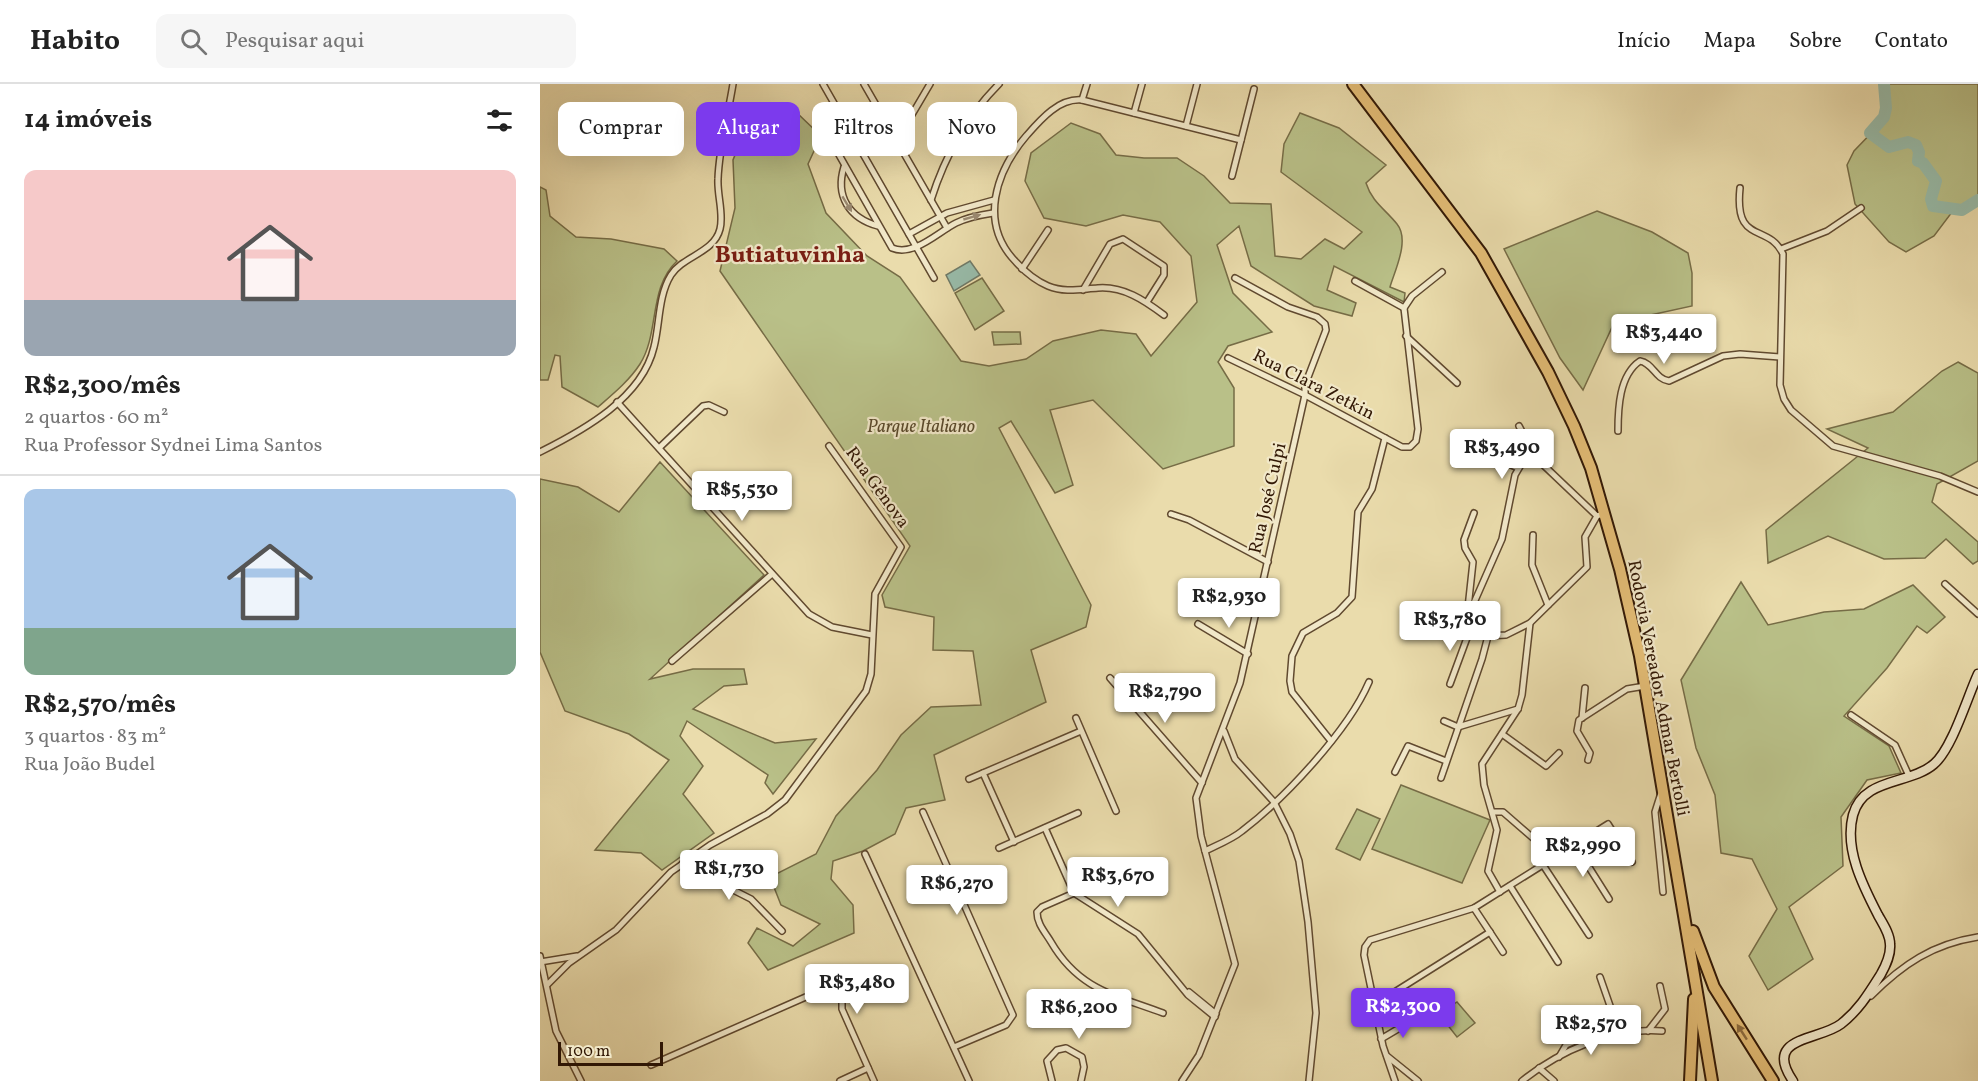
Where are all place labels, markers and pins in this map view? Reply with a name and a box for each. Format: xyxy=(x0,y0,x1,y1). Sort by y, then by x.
pin: R$3,440 xyxy=(1609,314,1719,365)
pin: R$3,490 xyxy=(1447,429,1557,480)
pin: R$5,530 xyxy=(687,471,797,522)
pin: R$2,930 xyxy=(1174,578,1284,629)
pin: R$3,780 xyxy=(1395,601,1505,652)
pin: R$2,790 xyxy=(1110,673,1220,724)
pin: R$2,990 xyxy=(1528,827,1638,878)
pin: R$1,730 xyxy=(674,850,784,901)
pin: R$3,670 xyxy=(1063,857,1173,908)
pin: R$6,270 xyxy=(902,865,1012,916)
pin: R$3,480 xyxy=(802,964,912,1015)
pin: R$2,300 xyxy=(1348,988,1458,1039)
pin: R$6,200 xyxy=(1024,989,1134,1040)
pin: R$2,570 xyxy=(1536,1005,1646,1056)

